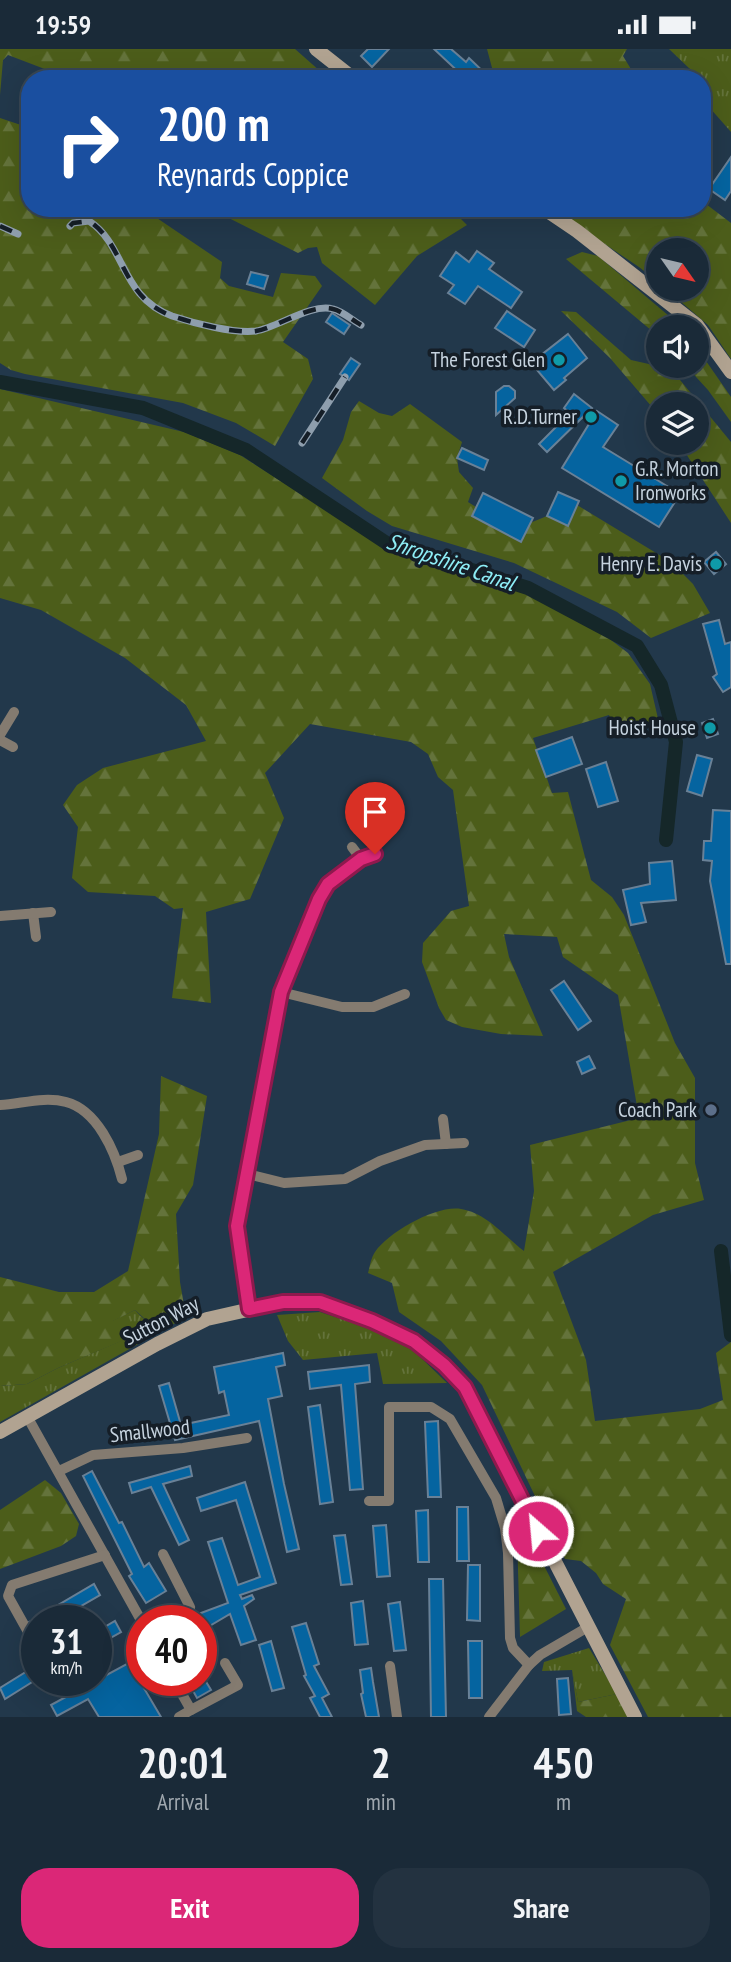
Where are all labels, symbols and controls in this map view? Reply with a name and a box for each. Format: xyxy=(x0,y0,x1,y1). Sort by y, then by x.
text: 19:59 xyxy=(35,8,91,41)
text: 200 m xyxy=(157,91,270,155)
icon: right xyxy=(42,98,133,189)
text: Reynards Coppice xyxy=(157,153,349,195)
north arrow xyxy=(646,238,709,301)
map controls xyxy=(646,238,709,455)
button: sound xyxy=(646,315,709,378)
place label: The Forest Glen xyxy=(431,346,545,373)
marker: The Forest Glen xyxy=(551,352,567,368)
button: layers xyxy=(646,392,709,455)
place label: R.D.Turner xyxy=(503,403,577,430)
marker: R.D.Turner xyxy=(583,409,599,425)
place label: G.R. Morton Ironworks xyxy=(635,455,719,506)
marker: G.R. Morton Ironworks xyxy=(613,473,629,489)
water label: Shropshire Canal xyxy=(383,526,522,598)
place label: Henry E. Davis xyxy=(600,550,702,577)
marker: Henry E. Davis xyxy=(708,556,724,572)
place label: Hoist House xyxy=(609,714,696,741)
marker: Hoist House xyxy=(702,720,718,736)
pin xyxy=(345,782,405,854)
icon: arrive xyxy=(356,793,394,831)
place label: Coach Park xyxy=(618,1096,697,1123)
marker: Coach Park xyxy=(703,1102,719,1118)
street label: Sutton Way xyxy=(118,1290,203,1351)
street label: Smallwood xyxy=(109,1413,191,1448)
position arrow xyxy=(501,1494,575,1568)
speed limit sign: 40 xyxy=(126,1605,217,1696)
text: 31 xyxy=(50,1618,83,1664)
text: km/h xyxy=(51,1656,82,1679)
text: 20:01 xyxy=(137,1735,228,1790)
text: 2 xyxy=(371,1735,391,1790)
text: 450 xyxy=(533,1735,594,1790)
text: Arrival xyxy=(157,1787,209,1816)
text: min xyxy=(366,1787,396,1816)
text: m xyxy=(556,1787,571,1816)
button: Exit xyxy=(21,1868,359,1948)
button: Share xyxy=(373,1868,710,1948)

